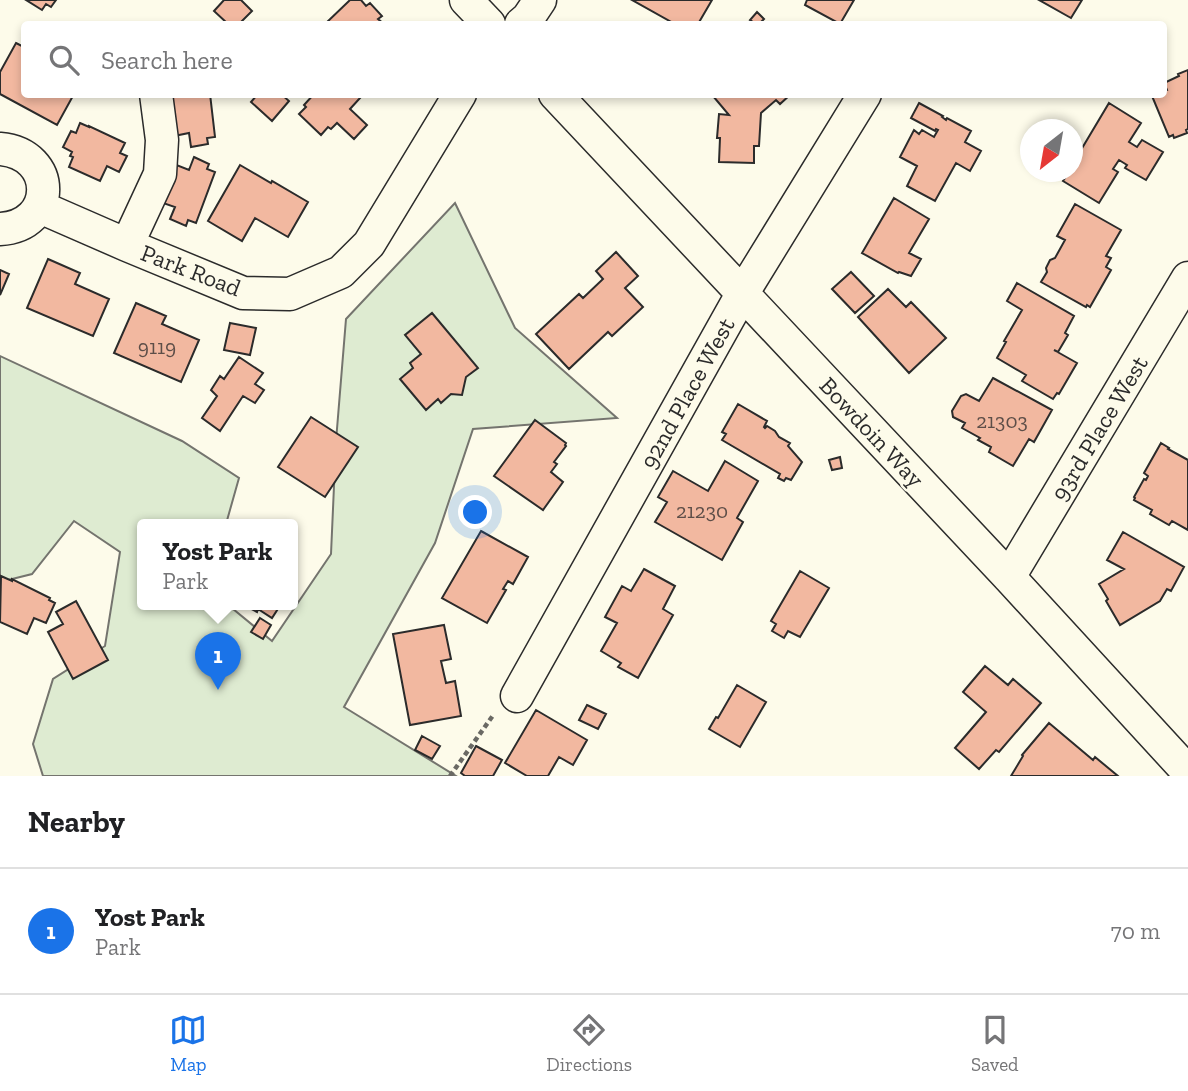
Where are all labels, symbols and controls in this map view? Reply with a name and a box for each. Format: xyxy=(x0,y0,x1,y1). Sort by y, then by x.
search box xyxy=(21,21,1167,98)
icon: search xyxy=(45,41,83,79)
text: Search here xyxy=(101,44,233,76)
north arrow xyxy=(1020,119,1083,182)
street label: Park Road xyxy=(137,238,245,302)
street label: 92nd Place West xyxy=(634,312,741,474)
house number: 9119 xyxy=(138,334,176,359)
street label: 93rd Place West xyxy=(1044,350,1154,506)
street label: Bowdoin Way xyxy=(814,371,931,494)
house number: 21303 xyxy=(976,408,1028,433)
your location xyxy=(458,495,492,529)
house number: 21230 xyxy=(676,498,728,523)
popup xyxy=(137,519,298,610)
text: Yost Park xyxy=(163,535,272,567)
text: Park xyxy=(163,567,208,595)
pin: 1 xyxy=(195,632,241,690)
text: Nearby xyxy=(28,804,125,840)
text: Yost Park xyxy=(95,901,205,933)
text: 1 xyxy=(46,917,56,945)
text: 70 m xyxy=(1111,917,1160,945)
text: Park xyxy=(95,933,141,961)
tab: Map xyxy=(169,1011,207,1076)
tab: Directions xyxy=(546,1011,632,1076)
tab: Saved xyxy=(971,1011,1019,1076)

